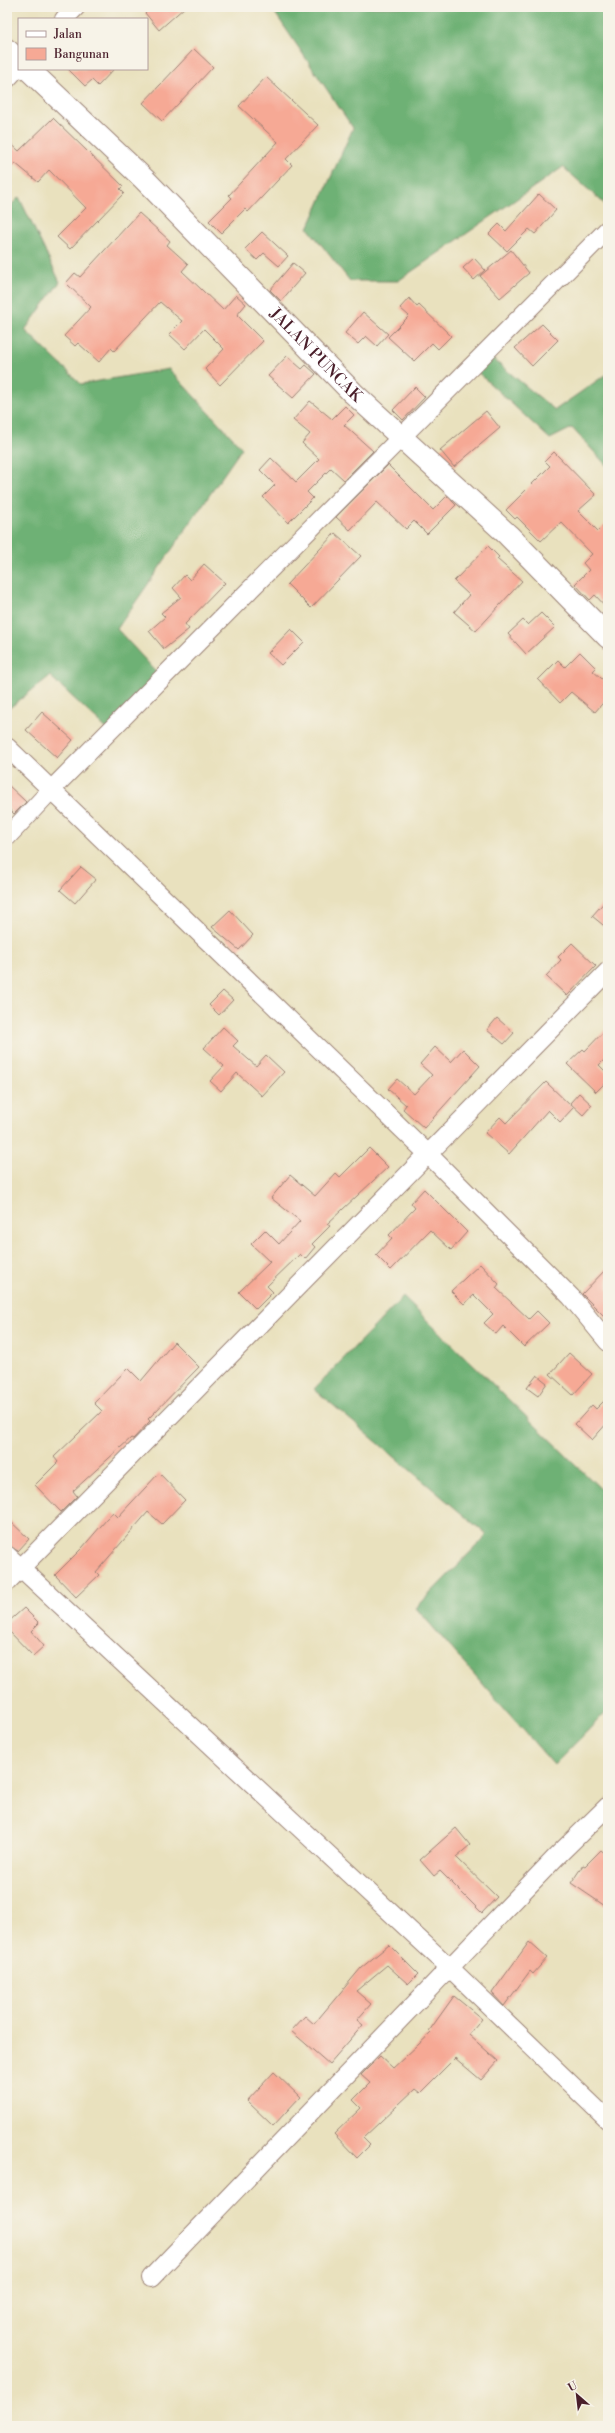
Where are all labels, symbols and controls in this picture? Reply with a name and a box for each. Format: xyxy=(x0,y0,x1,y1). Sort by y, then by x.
legend xyxy=(18,18,148,70)
text: Jalan xyxy=(53,27,82,42)
text: Bangunan xyxy=(53,47,109,62)
street label: JALAN PUNCAK xyxy=(265,303,367,407)
north arrow xyxy=(557,2375,597,2415)
text: U xyxy=(566,2379,580,2395)

